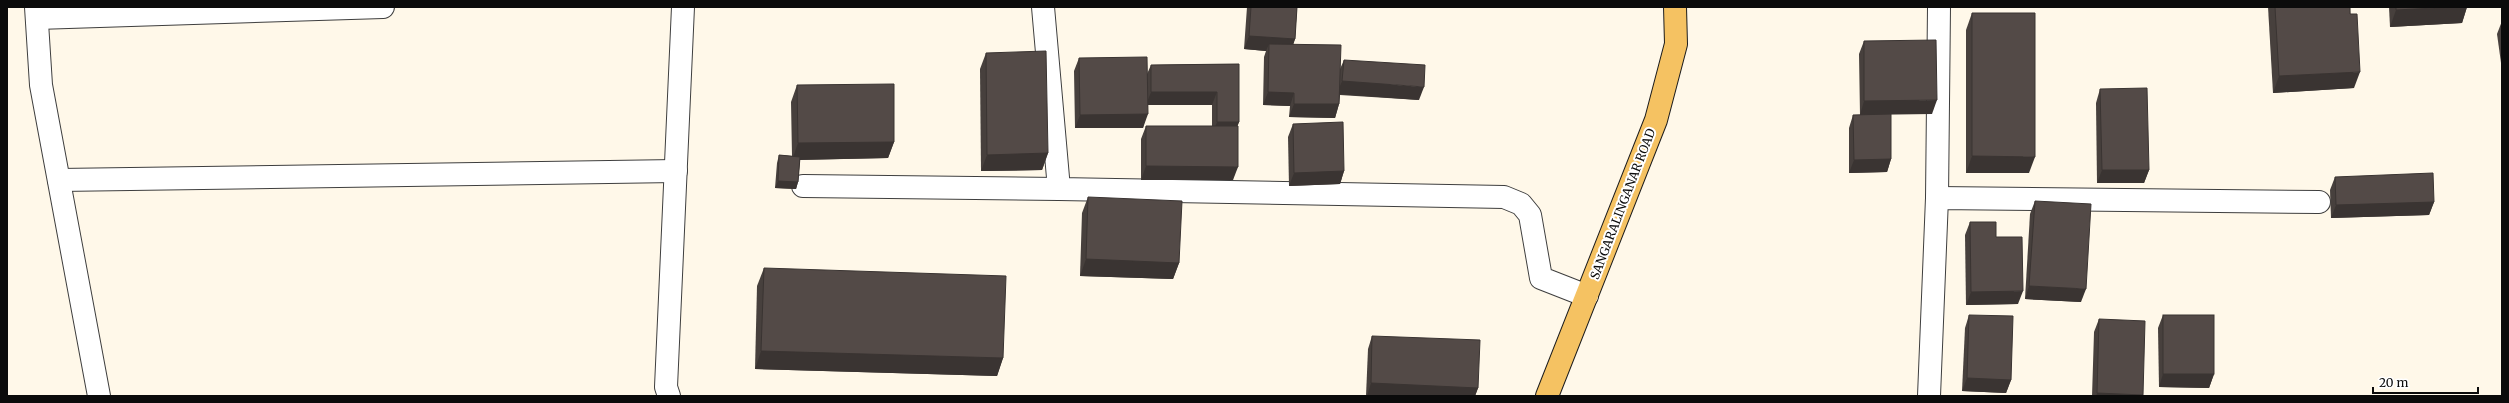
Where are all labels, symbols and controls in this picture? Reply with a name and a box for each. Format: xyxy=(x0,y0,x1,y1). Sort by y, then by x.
street label: SANGARALINGANAR ROAD xyxy=(1587,126,1658,281)
scale bar xyxy=(2373,369,2478,395)
text: 20 m xyxy=(2379,375,2408,390)

